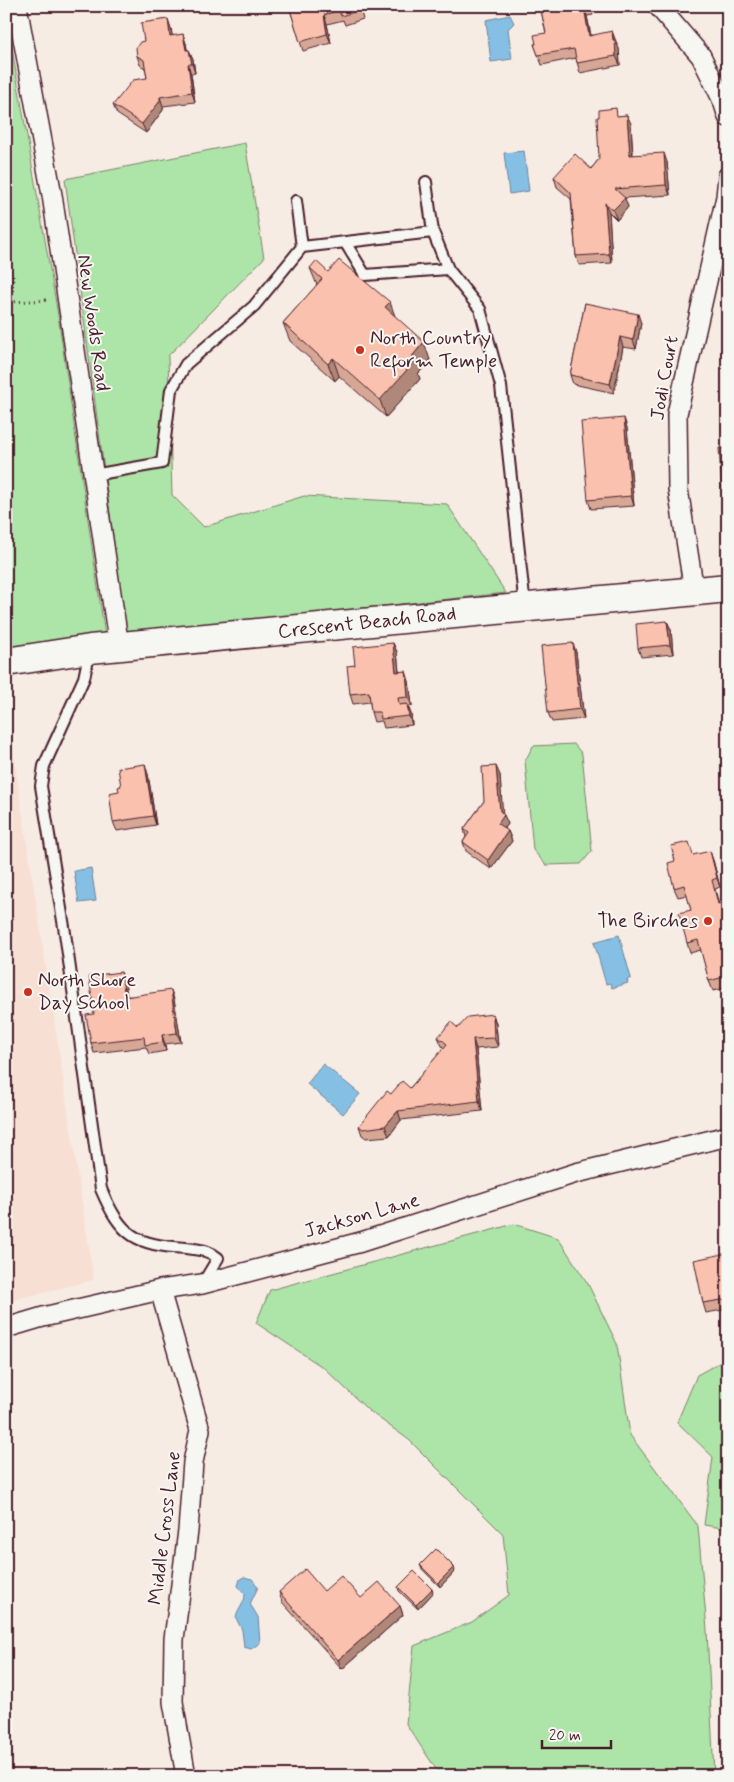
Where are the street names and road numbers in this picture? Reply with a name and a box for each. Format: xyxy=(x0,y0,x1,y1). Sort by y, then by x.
street label: New Woods Road xyxy=(70,253,116,393)
street label: Jodi Court xyxy=(644,334,686,422)
street label: Crescent Beach Road xyxy=(276,600,458,646)
street label: Jackson Lane xyxy=(301,1187,423,1245)
street label: Middle Cross Lane xyxy=(142,1450,188,1606)

